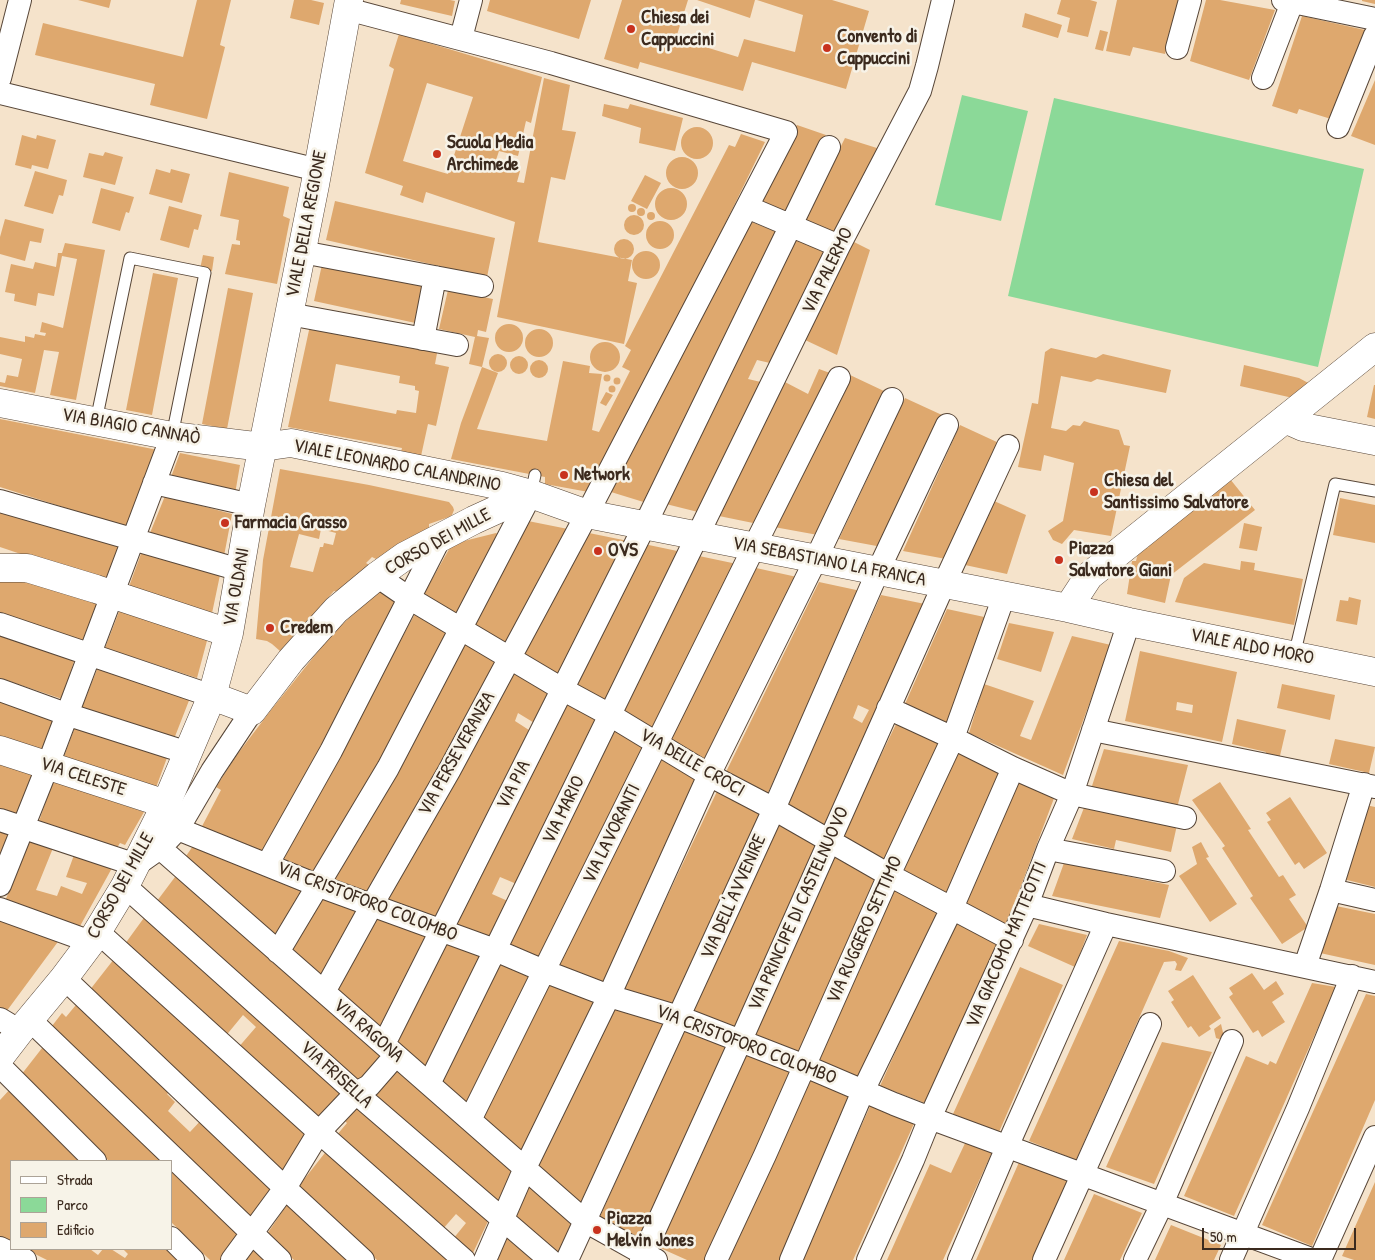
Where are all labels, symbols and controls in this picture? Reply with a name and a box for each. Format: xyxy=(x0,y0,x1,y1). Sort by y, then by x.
place label: Chiesa dei Cappuccini xyxy=(641,7,715,51)
marker: Chiesa dei Cappuccini xyxy=(625,23,637,35)
place label: Convento di Cappuccini xyxy=(837,26,918,70)
marker: Convento di Cappuccini xyxy=(821,42,833,54)
place label: Scuola Media Archimede xyxy=(447,132,533,176)
marker: Scuola Media Archimede xyxy=(431,148,443,160)
street label: VIALE DELLA REGIONE xyxy=(282,149,332,299)
street label: VIA PALERMO xyxy=(797,224,859,318)
street label: VIA BIAGIO CANNAÒ xyxy=(60,404,202,450)
street label: VIALE LEONARDO CALANDRINO xyxy=(291,435,503,497)
place label: Network xyxy=(574,464,630,486)
marker: Network xyxy=(558,469,570,481)
place label: Chiesa del Santissimo Salvatore xyxy=(1104,470,1249,514)
marker: Chiesa del Santissimo Salvatore xyxy=(1088,486,1100,498)
street label: CORSO DEI MILLE xyxy=(381,503,495,581)
place label: Farmacia Grasso xyxy=(235,512,347,534)
marker: Farmacia Grasso xyxy=(219,517,231,529)
street label: VIA SEBASTIANO LA FRANCA xyxy=(730,532,928,592)
place label: Piazza Salvatore Giani xyxy=(1069,538,1172,582)
place label: OVS xyxy=(608,540,638,562)
marker: OVS xyxy=(592,545,604,557)
street label: VIA OLDANI xyxy=(219,546,255,628)
marker: Piazza Salvatore Giani xyxy=(1053,554,1065,566)
place label: Credem xyxy=(280,617,333,639)
marker: Credem xyxy=(264,622,276,634)
street label: VIALE ALDO MORO xyxy=(1188,624,1316,670)
street label: VIA PERSEVERANZA xyxy=(414,688,500,820)
street label: VIA DELLE CROCI xyxy=(635,724,749,802)
street label: VIA CELESTE xyxy=(37,752,129,802)
street label: VIA PIA xyxy=(492,757,536,813)
street label: VIA MARIO xyxy=(538,772,590,848)
street label: VIA LAVORANTI xyxy=(578,781,646,887)
street label: VIA PRINCIPE DI CASTELNUOVO xyxy=(744,803,854,1015)
street label: CORSO DEI MILLE xyxy=(82,829,160,943)
street label: VIA DELL'AVVENIRE xyxy=(696,831,772,963)
street label: VIA RUGGERO SETTIMO xyxy=(822,853,908,1007)
street label: VIA CRISTOFORO COLOMBO xyxy=(273,857,461,947)
street label: VIA GIACOMO MATTEOTTI xyxy=(962,858,1052,1032)
street label: VIA RAGONA xyxy=(328,994,408,1068)
street label: VIA CRISTOFORO COLOMBO xyxy=(652,1000,840,1090)
street label: VIA FRISELLA xyxy=(295,1037,377,1113)
legend xyxy=(10,1160,172,1250)
text: Strada xyxy=(57,1169,92,1190)
text: Parco xyxy=(57,1194,88,1215)
place label: Piazza Melvin Jones xyxy=(607,1208,694,1252)
scale bar xyxy=(1205,1218,1359,1250)
text: Edificio xyxy=(57,1219,94,1240)
marker: Piazza Melvin Jones xyxy=(591,1224,603,1236)
text: 50 m xyxy=(1210,1226,1237,1247)

